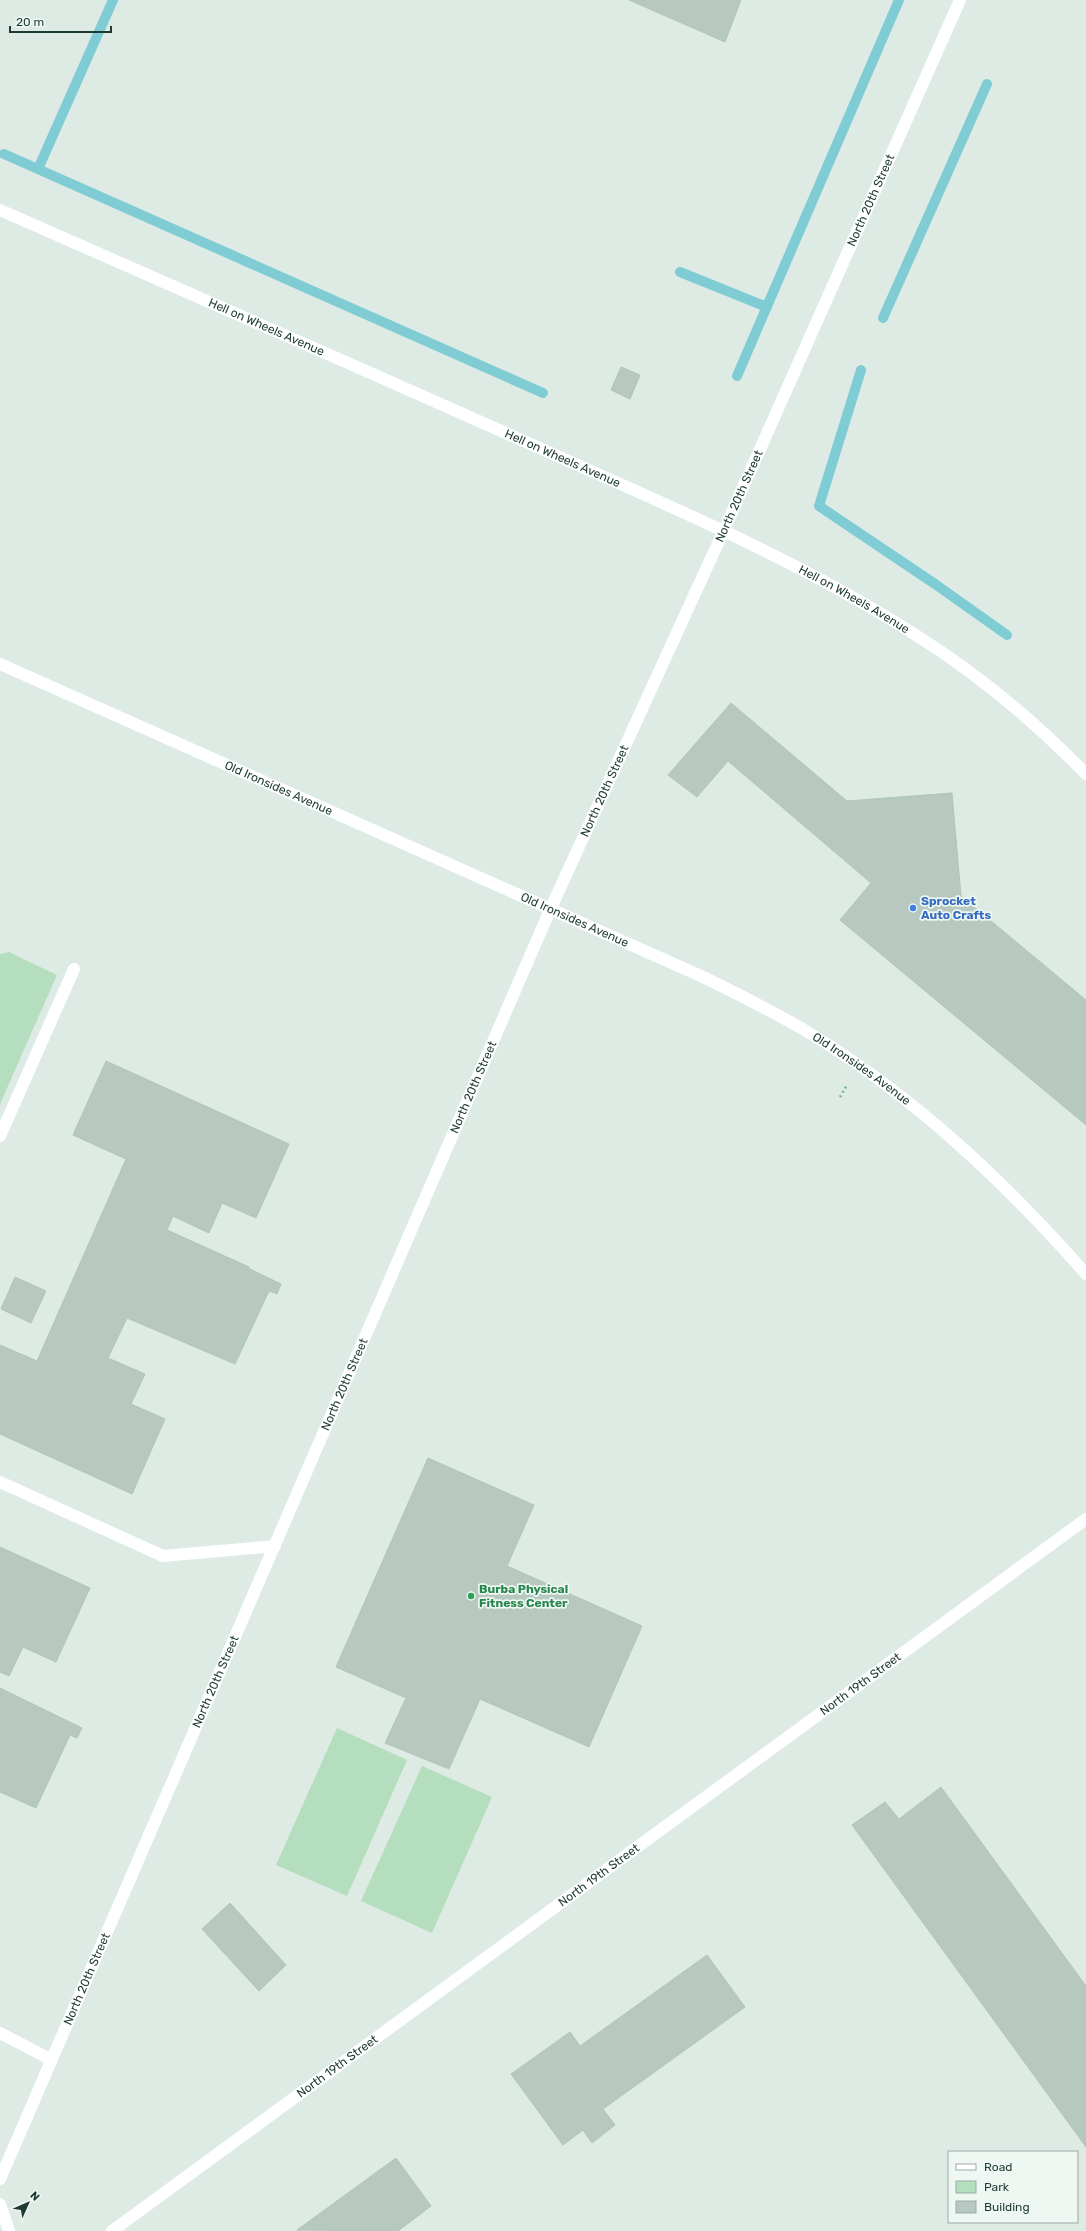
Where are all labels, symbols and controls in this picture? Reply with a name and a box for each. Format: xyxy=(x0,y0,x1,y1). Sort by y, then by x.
scale bar xyxy=(10,8,111,34)
text: 20 m xyxy=(16,15,44,29)
street label: North 20th Street xyxy=(844,152,898,248)
street label: Hell on Wheels Avenue xyxy=(206,295,327,359)
street label: Hell on Wheels Avenue xyxy=(503,426,623,490)
street label: North 20th Street xyxy=(712,448,766,544)
street label: Hell on Wheels Avenue xyxy=(796,562,912,637)
street label: North 20th Street xyxy=(578,743,632,839)
street label: Old Ironsides Avenue xyxy=(222,758,335,818)
street label: Old Ironsides Avenue xyxy=(518,890,631,950)
place label: Sprocket Auto Crafts xyxy=(921,894,991,922)
marker: Sprocket Auto Crafts xyxy=(908,903,918,913)
street label: Old Ironsides Avenue xyxy=(810,1030,914,1108)
street label: North 20th Street xyxy=(447,1039,499,1135)
street label: North 20th Street xyxy=(318,1336,371,1433)
place label: Burba Physical Fitness Center xyxy=(479,1582,568,1610)
marker: Burba Physical Fitness Center xyxy=(466,1591,476,1601)
street label: North 20th Street xyxy=(189,1633,242,1730)
street label: North 19th Street xyxy=(817,1650,904,1718)
street label: North 19th Street xyxy=(556,1841,642,1909)
street label: North 20th Street xyxy=(61,1930,113,2027)
street label: North 19th Street xyxy=(294,2032,381,2101)
legend xyxy=(948,2151,1078,2223)
text: Road xyxy=(984,2160,1012,2174)
text: Park xyxy=(984,2180,1010,2194)
north arrow xyxy=(8,2183,48,2223)
text: N xyxy=(27,2189,42,2204)
text: Building xyxy=(984,2200,1030,2214)

